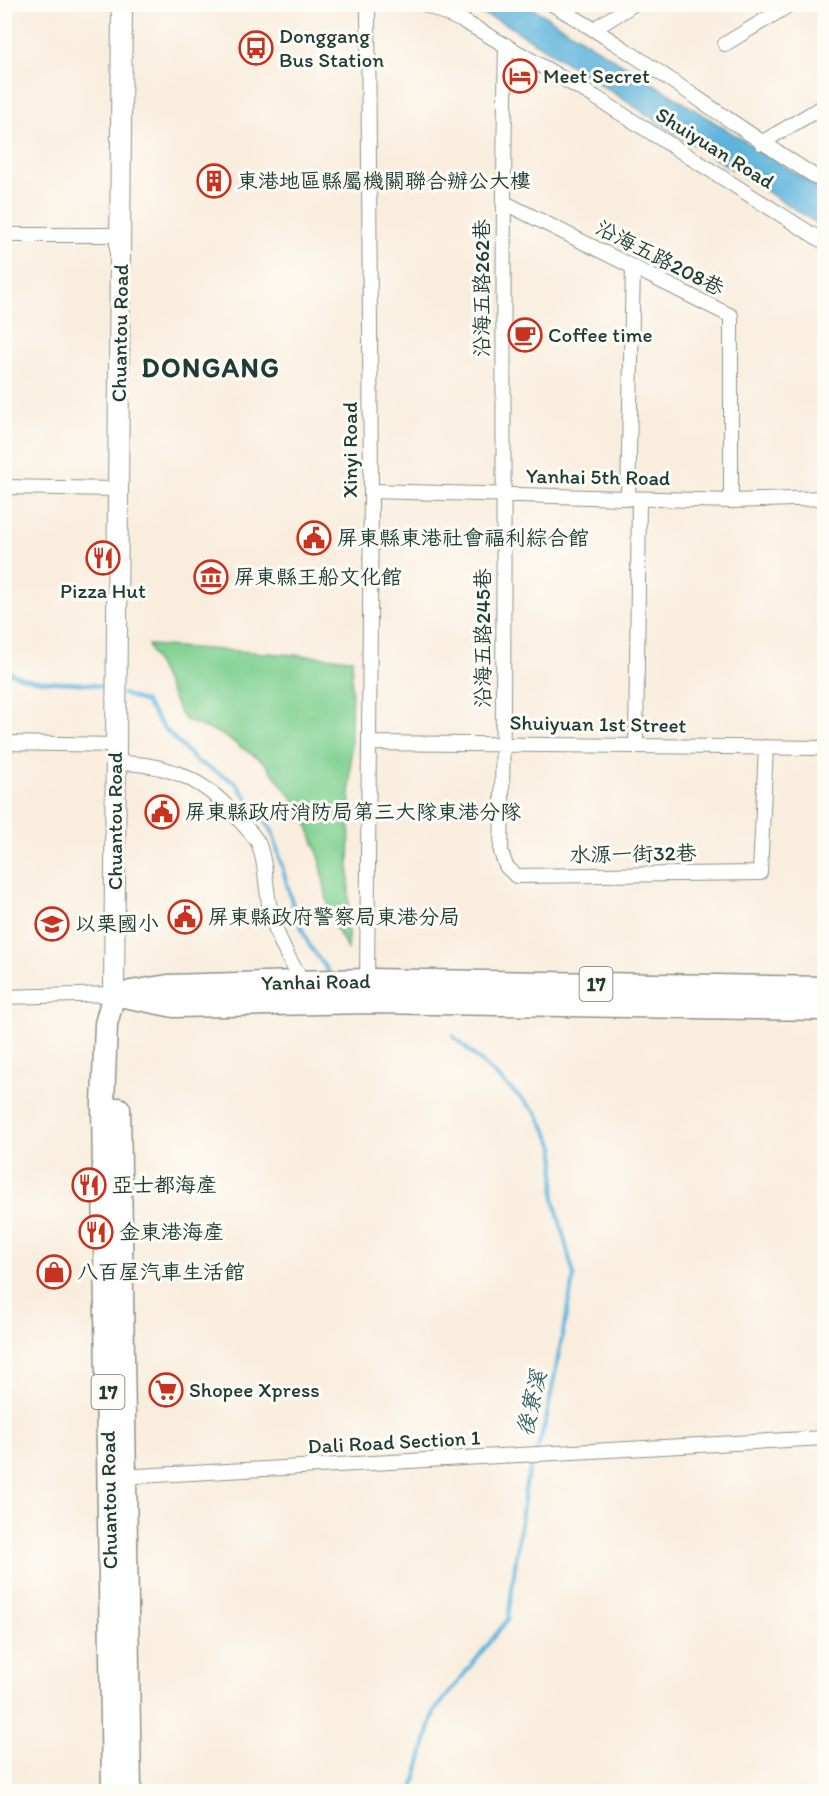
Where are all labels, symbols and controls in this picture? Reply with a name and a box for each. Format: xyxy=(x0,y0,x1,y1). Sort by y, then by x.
place label: Donggang Bus Station xyxy=(279,23,384,72)
bus stop icon: Donggang Bus Station xyxy=(238,30,274,66)
hotel icon: Meet Secret xyxy=(502,58,538,94)
place label: Meet Secret xyxy=(543,63,650,88)
street label: Shuiyuan Road xyxy=(651,101,779,194)
building icon: 東港地區縣屬機關聯合辦公大樓 xyxy=(196,163,232,199)
place label: 東港地區縣屬機關聯合辦公大樓 xyxy=(237,168,531,193)
street label: 沿海五路208巷 xyxy=(592,215,728,301)
street label: 沿海五路262巷 xyxy=(469,219,494,357)
street label: Chuantou Road xyxy=(106,263,133,403)
cafe icon: Coffee time xyxy=(507,317,543,353)
place label: Coffee time xyxy=(548,322,653,347)
district label: DONGANG xyxy=(142,351,280,384)
street label: Xinyi Road xyxy=(337,401,362,498)
street label: Yanhai 5th Road xyxy=(526,463,670,490)
public building icon: 屏東縣東港社會福利綜合館 xyxy=(296,520,332,556)
place label: 屏東縣東港社會福利綜合館 xyxy=(337,525,589,550)
restaurant icon: Pizza Hut xyxy=(85,540,121,576)
museum icon: 屏東縣王船文化館 xyxy=(193,559,229,595)
place label: 屏東縣王船文化館 xyxy=(234,564,402,589)
street label: 沿海五路245巷 xyxy=(470,568,495,708)
place label: Pizza Hut xyxy=(60,578,146,603)
street label: Shuiyuan 1st Street xyxy=(509,709,687,738)
street label: Chuantou Road xyxy=(102,751,127,890)
public building icon: 屏東縣政府消防局第三大隊東港分隊 xyxy=(144,794,180,830)
place label: 屏東縣政府消防局第三大隊東港分隊 xyxy=(185,799,521,824)
street label: 水源一街32巷 xyxy=(569,840,697,867)
public building icon: 屏東縣政府警察局東港分局 xyxy=(167,899,203,935)
place label: 屏東縣政府警察局東港分局 xyxy=(208,904,460,929)
school or university icon: 以栗國小 xyxy=(34,906,70,942)
place label: 以栗國小 xyxy=(75,911,159,936)
road number: 17 xyxy=(580,967,612,1001)
street label: Yanhai Road xyxy=(261,968,371,995)
restaurant icon: 亞士都海產 xyxy=(71,1167,107,1203)
place label: 亞士都海產 xyxy=(112,1172,217,1197)
restaurant icon: 金東港海產 xyxy=(78,1214,114,1250)
place label: 金東港海產 xyxy=(119,1219,224,1244)
shop icon: 八百屋汽車生活館 xyxy=(36,1254,72,1290)
place label: 八百屋汽車生活館 xyxy=(77,1259,245,1284)
water label: 後寮溪 xyxy=(511,1367,552,1438)
supermarket icon: Shopee Xpress xyxy=(148,1372,184,1408)
road number: 17 xyxy=(92,1375,124,1409)
place label: Shopee Xpress xyxy=(189,1377,320,1402)
street label: Dali Road Section 1 xyxy=(307,1424,481,1459)
street label: Chuantou Road xyxy=(95,1430,122,1570)

